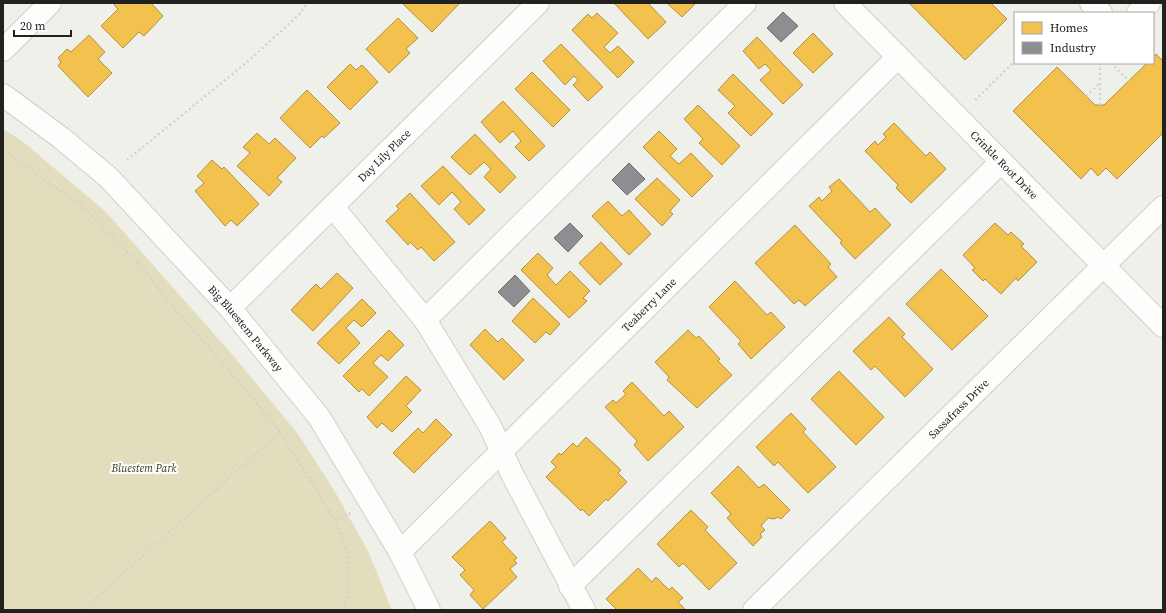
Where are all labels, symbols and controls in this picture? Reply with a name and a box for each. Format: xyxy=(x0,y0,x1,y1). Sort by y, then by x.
scale bar xyxy=(14,12,71,38)
legend xyxy=(1014,12,1154,64)
text: 20 m xyxy=(20,18,46,34)
text: Homes xyxy=(1050,20,1088,36)
text: Industry xyxy=(1050,40,1097,56)
street label: Day Lily Place xyxy=(354,125,414,185)
street label: Crinkle Root Drive xyxy=(967,127,1042,203)
street label: Teaberry Lane xyxy=(618,274,680,335)
street label: Big Bluestem Parkway xyxy=(205,282,287,375)
street label: Sassafrass Drive xyxy=(925,375,992,442)
park label: Bluestem Park xyxy=(110,461,177,476)

